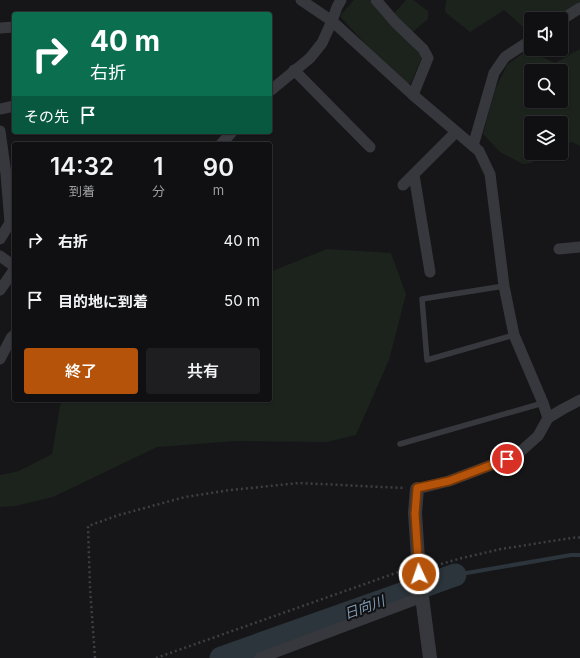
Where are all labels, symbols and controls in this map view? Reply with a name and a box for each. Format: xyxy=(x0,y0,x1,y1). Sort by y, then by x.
map controls xyxy=(524,12,568,160)
button: sound xyxy=(524,12,568,56)
text: 40 m xyxy=(90,24,160,58)
icon: right xyxy=(24,28,76,80)
text: 右折 xyxy=(90,62,126,83)
button: search xyxy=(524,64,568,108)
icon: arrive xyxy=(77,104,99,126)
text: その先 xyxy=(24,107,69,126)
button: layers xyxy=(524,116,568,160)
text: 14:32 xyxy=(50,152,114,181)
text: 1 xyxy=(153,152,163,181)
text: 90 xyxy=(203,153,234,182)
text: m xyxy=(213,182,224,198)
text: 到着 xyxy=(69,183,95,199)
text: 分 xyxy=(152,183,165,199)
icon: right xyxy=(24,229,46,251)
text: 40 m xyxy=(223,231,260,250)
text: 右折 xyxy=(58,232,88,251)
icon: arrive xyxy=(24,289,46,311)
text: 50 m xyxy=(224,291,260,310)
text: 目的地に到着 xyxy=(58,292,148,311)
button: 終了 xyxy=(24,348,138,394)
button: 共有 xyxy=(146,348,260,394)
pin xyxy=(490,442,524,476)
icon: arrive xyxy=(496,448,518,470)
position arrow xyxy=(398,553,440,595)
water label: 日向川 xyxy=(341,591,389,622)

